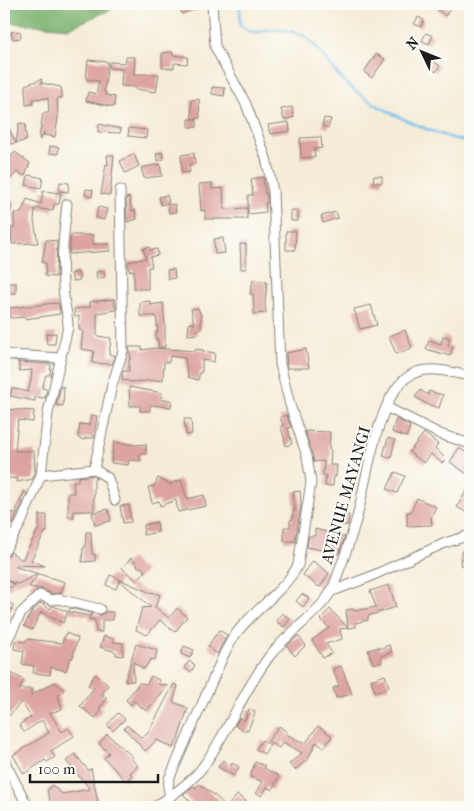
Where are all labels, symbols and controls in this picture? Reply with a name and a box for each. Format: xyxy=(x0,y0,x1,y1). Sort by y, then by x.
north arrow xyxy=(396,28,446,78)
text: N xyxy=(403,34,423,53)
street label: AVENUE MAYANGI xyxy=(316,424,374,567)
scale bar xyxy=(30,751,158,783)
text: 100 m xyxy=(38,760,76,778)

